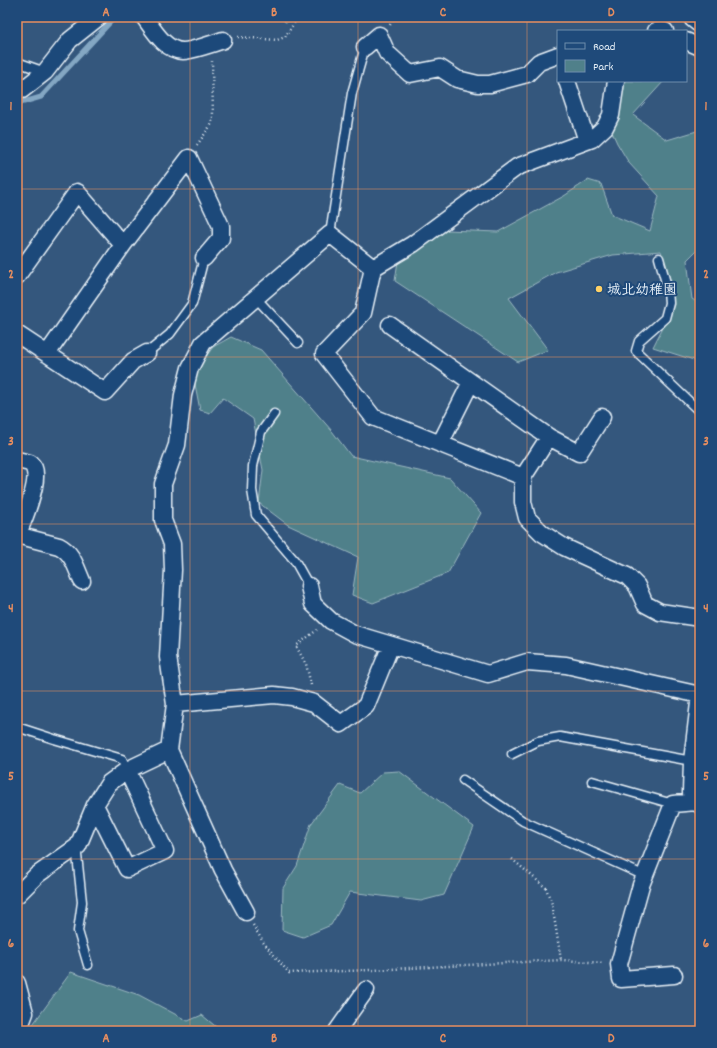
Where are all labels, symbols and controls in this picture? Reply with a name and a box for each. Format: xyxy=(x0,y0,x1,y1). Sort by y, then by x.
text: A xyxy=(102,4,110,23)
text: B xyxy=(271,4,277,23)
text: C xyxy=(440,4,447,23)
text: D xyxy=(608,4,615,23)
legend xyxy=(557,30,687,82)
text: Road xyxy=(593,39,615,56)
text: Park xyxy=(593,59,614,76)
text: 1 xyxy=(10,98,13,117)
text: 1 xyxy=(705,98,708,117)
text: 2 xyxy=(8,266,14,285)
text: 2 xyxy=(703,266,709,285)
place label: 城北幼稚園 xyxy=(607,281,677,301)
marker: 城北幼稚園 xyxy=(594,284,604,294)
text: 3 xyxy=(8,433,14,452)
text: 3 xyxy=(703,433,709,452)
text: 4 xyxy=(8,600,14,619)
text: 4 xyxy=(703,600,709,619)
text: 5 xyxy=(8,768,14,787)
text: 5 xyxy=(703,768,709,787)
text: 6 xyxy=(8,935,15,954)
text: 6 xyxy=(703,935,710,954)
text: A xyxy=(102,1030,110,1048)
text: B xyxy=(271,1030,277,1048)
text: C xyxy=(440,1030,447,1048)
text: D xyxy=(608,1030,615,1048)

